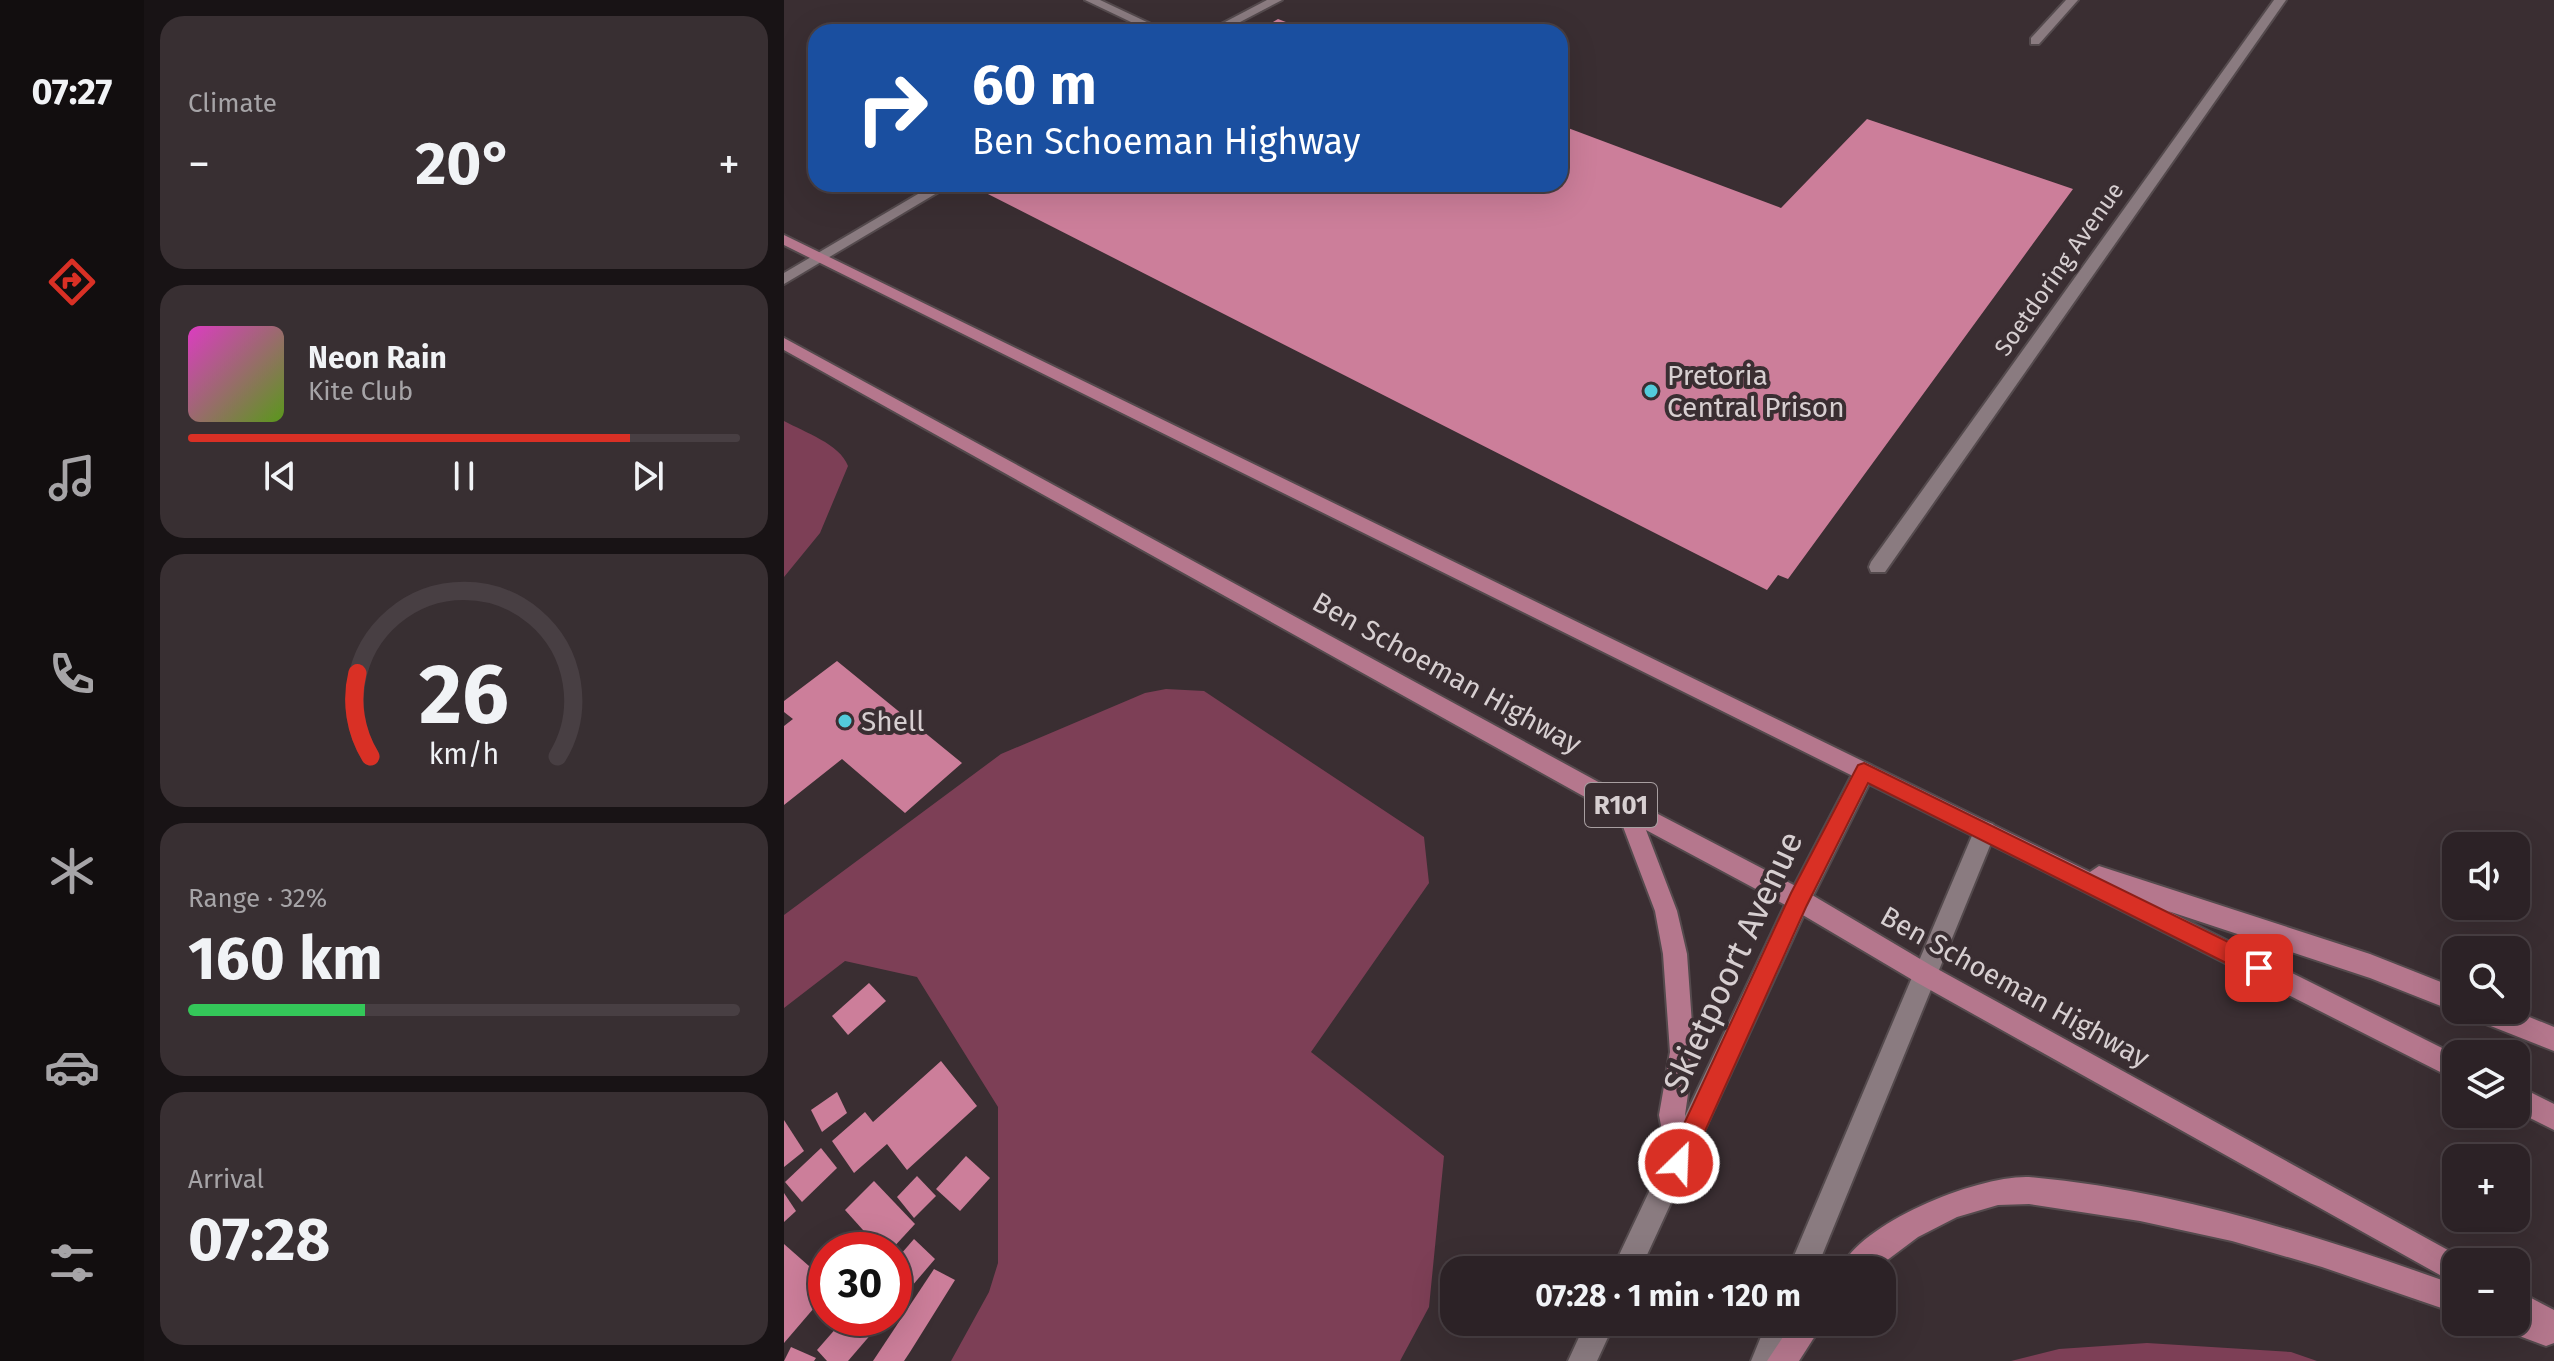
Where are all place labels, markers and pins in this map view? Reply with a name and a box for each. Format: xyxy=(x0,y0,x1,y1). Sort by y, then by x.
place label: Pretoria Central Prison xyxy=(1667,359,1845,424)
marker: Pretoria Central Prison xyxy=(1642,382,1660,400)
place label: Shell xyxy=(861,705,924,738)
marker: Shell xyxy=(836,712,854,730)
pin xyxy=(2225,934,2293,1002)

